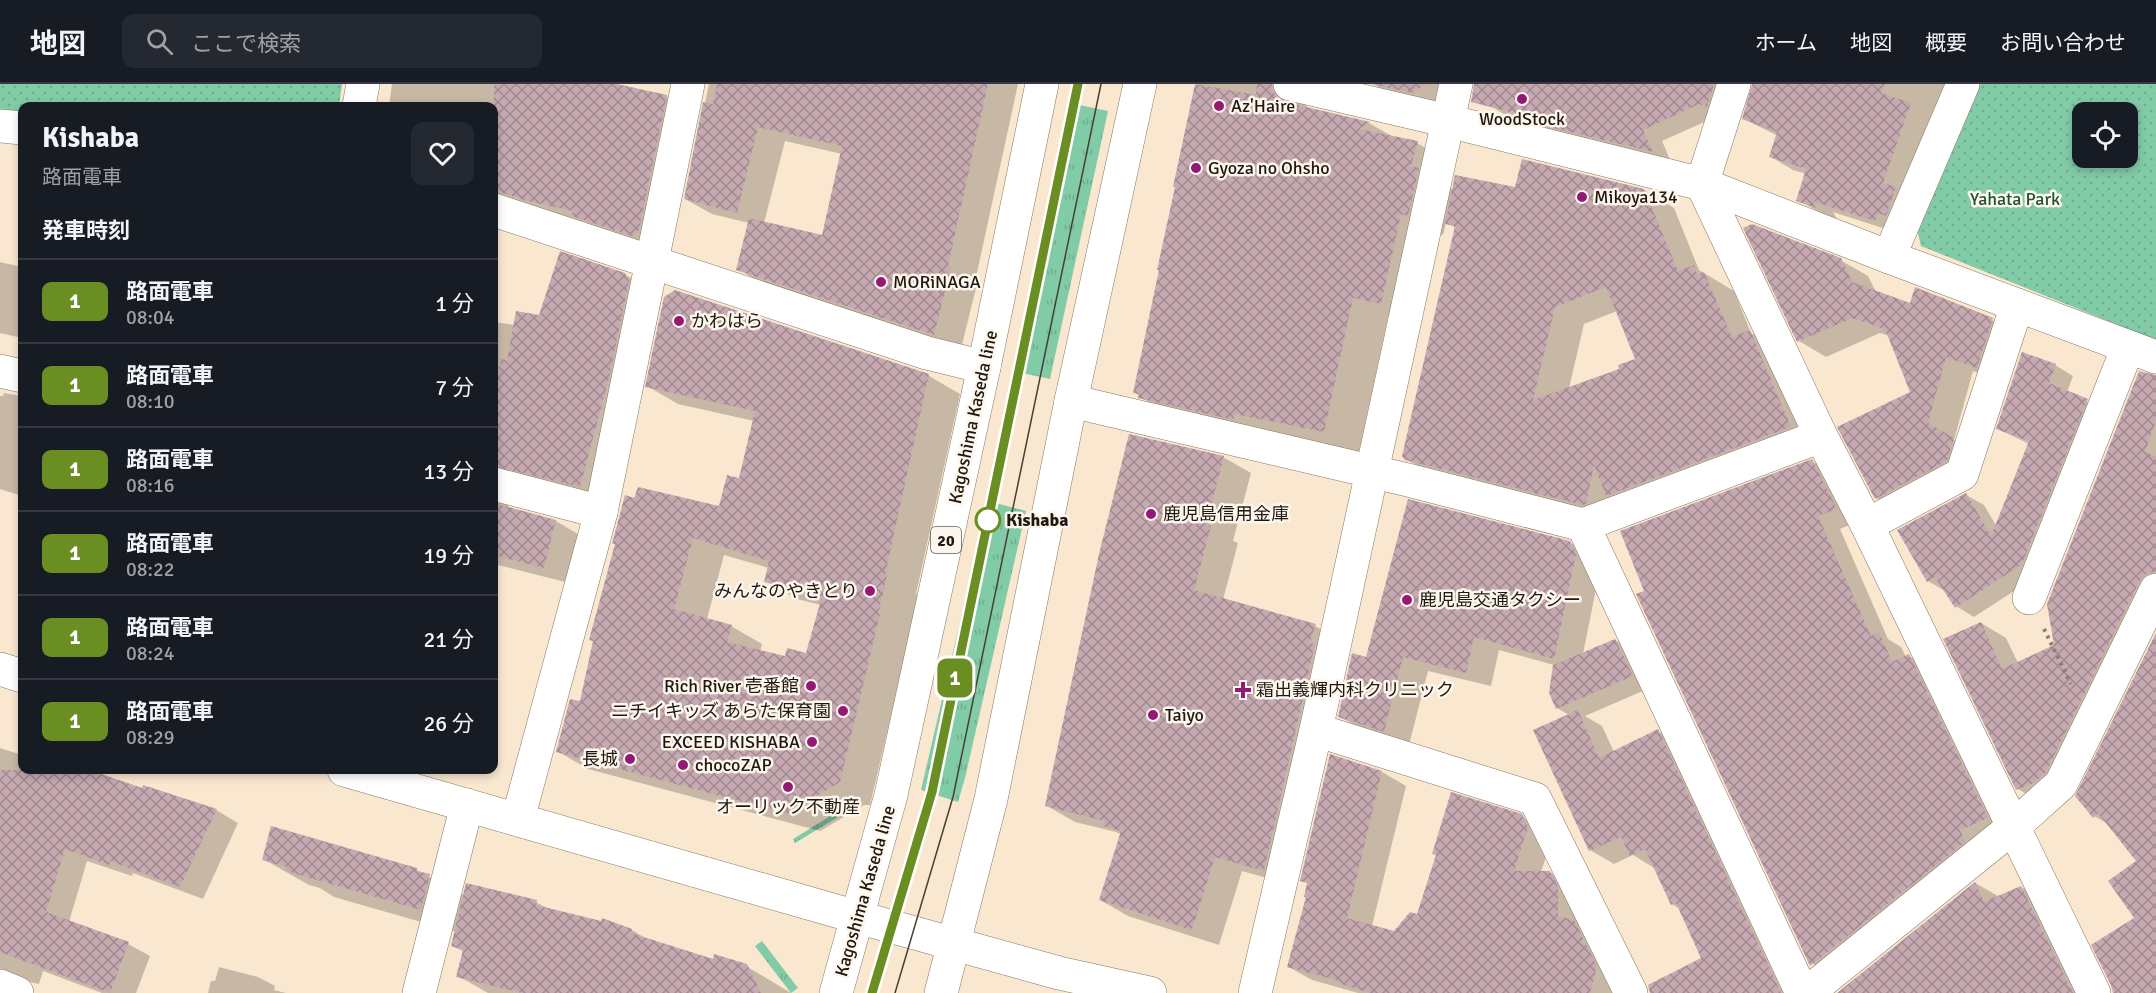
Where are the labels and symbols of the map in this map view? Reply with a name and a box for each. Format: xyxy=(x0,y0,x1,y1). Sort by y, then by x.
marker: WoodStock xyxy=(1515,92,1529,106)
place label: Az'Haire xyxy=(1231,95,1295,117)
marker: Az'Haire xyxy=(1212,99,1226,113)
place label: WoodStock xyxy=(1479,108,1565,130)
place label: Gyoza no Ohsho xyxy=(1208,157,1330,179)
marker: Gyoza no Ohsho xyxy=(1189,161,1203,175)
place label: Mikoya134 xyxy=(1594,186,1678,208)
park label: Yahata Park xyxy=(1970,188,2060,210)
marker: Mikoya134 xyxy=(1575,190,1589,204)
place label: MORiNAGA xyxy=(893,271,981,293)
marker: MORiNAGA xyxy=(874,275,888,289)
place label: かわはら xyxy=(691,310,763,332)
marker: かわはら xyxy=(672,314,686,328)
street label: Kagoshima Kaseda line xyxy=(944,328,1002,506)
place label: 鹿児島信用金庫 xyxy=(1163,503,1289,525)
marker: Kishaba xyxy=(975,507,1001,533)
marker: 鹿児島信用金庫 xyxy=(1144,507,1158,521)
place label: Kishaba xyxy=(1006,509,1068,531)
road number: 20 xyxy=(931,527,961,553)
place label: みんなのやきとり xyxy=(714,580,858,602)
marker: みんなのやきとり xyxy=(863,584,877,598)
place label: 鹿児島交通タクシー xyxy=(1419,589,1581,611)
marker: 鹿児島交通タクシー xyxy=(1400,593,1414,607)
line badge: 1 xyxy=(936,658,974,698)
place label: Rich River 壱番館 xyxy=(664,675,799,697)
marker: Rich River 壱番館 xyxy=(804,679,818,693)
place label: 霜出義輝内科クリニック xyxy=(1256,679,1454,701)
marker: 霜出義輝内科クリニック xyxy=(1234,681,1252,699)
place label: ニチイキッズ あらた保育園 xyxy=(611,700,831,722)
marker: ニチイキッズ あらた保育園 xyxy=(836,704,850,718)
place label: Taiyo xyxy=(1165,704,1204,726)
marker: Taiyo xyxy=(1146,708,1160,722)
place label: EXCEED KISHABA xyxy=(662,731,800,753)
marker: EXCEED KISHABA xyxy=(805,735,819,749)
place label: 長城 xyxy=(582,748,618,770)
marker: 長城 xyxy=(623,752,637,766)
place label: chocoZAP xyxy=(695,754,772,776)
marker: chocoZAP xyxy=(676,758,690,772)
marker: オーリック不動産 xyxy=(781,780,795,794)
place label: オーリック不動産 xyxy=(716,796,860,818)
street label: Kagoshima Kaseda line xyxy=(830,803,900,979)

